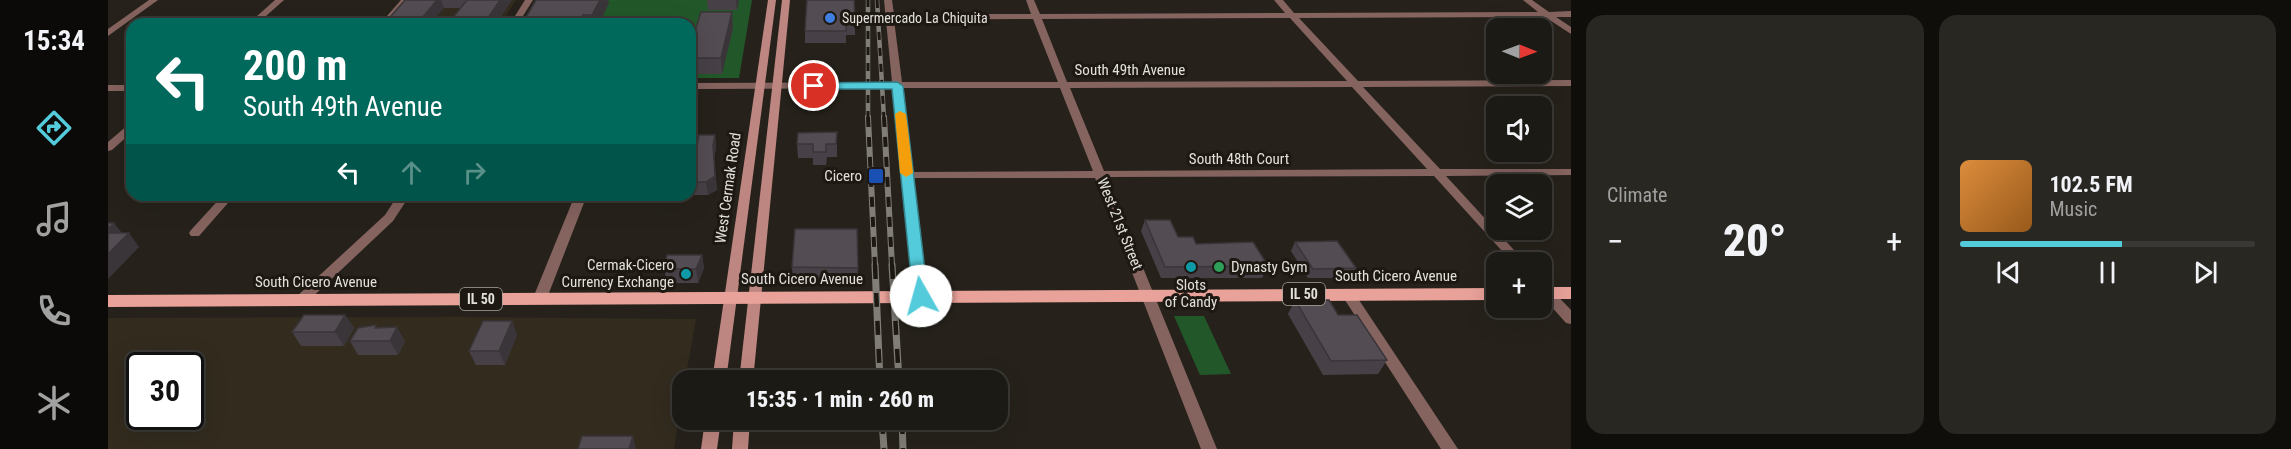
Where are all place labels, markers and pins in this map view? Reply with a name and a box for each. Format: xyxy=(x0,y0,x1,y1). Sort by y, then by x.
place label: Supermercado La Chiquita xyxy=(842,10,988,26)
marker: Supermercado La Chiquita xyxy=(823,11,837,25)
pin xyxy=(788,60,839,111)
place label: Cicero xyxy=(824,167,862,185)
marker: Cicero xyxy=(867,167,885,185)
place label: Cermak-Cicero Currency Exchange xyxy=(561,256,674,291)
place label: Dynasty Gym xyxy=(1231,258,1308,276)
marker: Slots of Candy xyxy=(1184,260,1198,274)
marker: Dynasty Gym xyxy=(1212,260,1226,274)
marker: Cermak-Cicero Currency Exchange xyxy=(679,267,693,281)
place label: Slots of Candy xyxy=(1165,276,1217,311)

